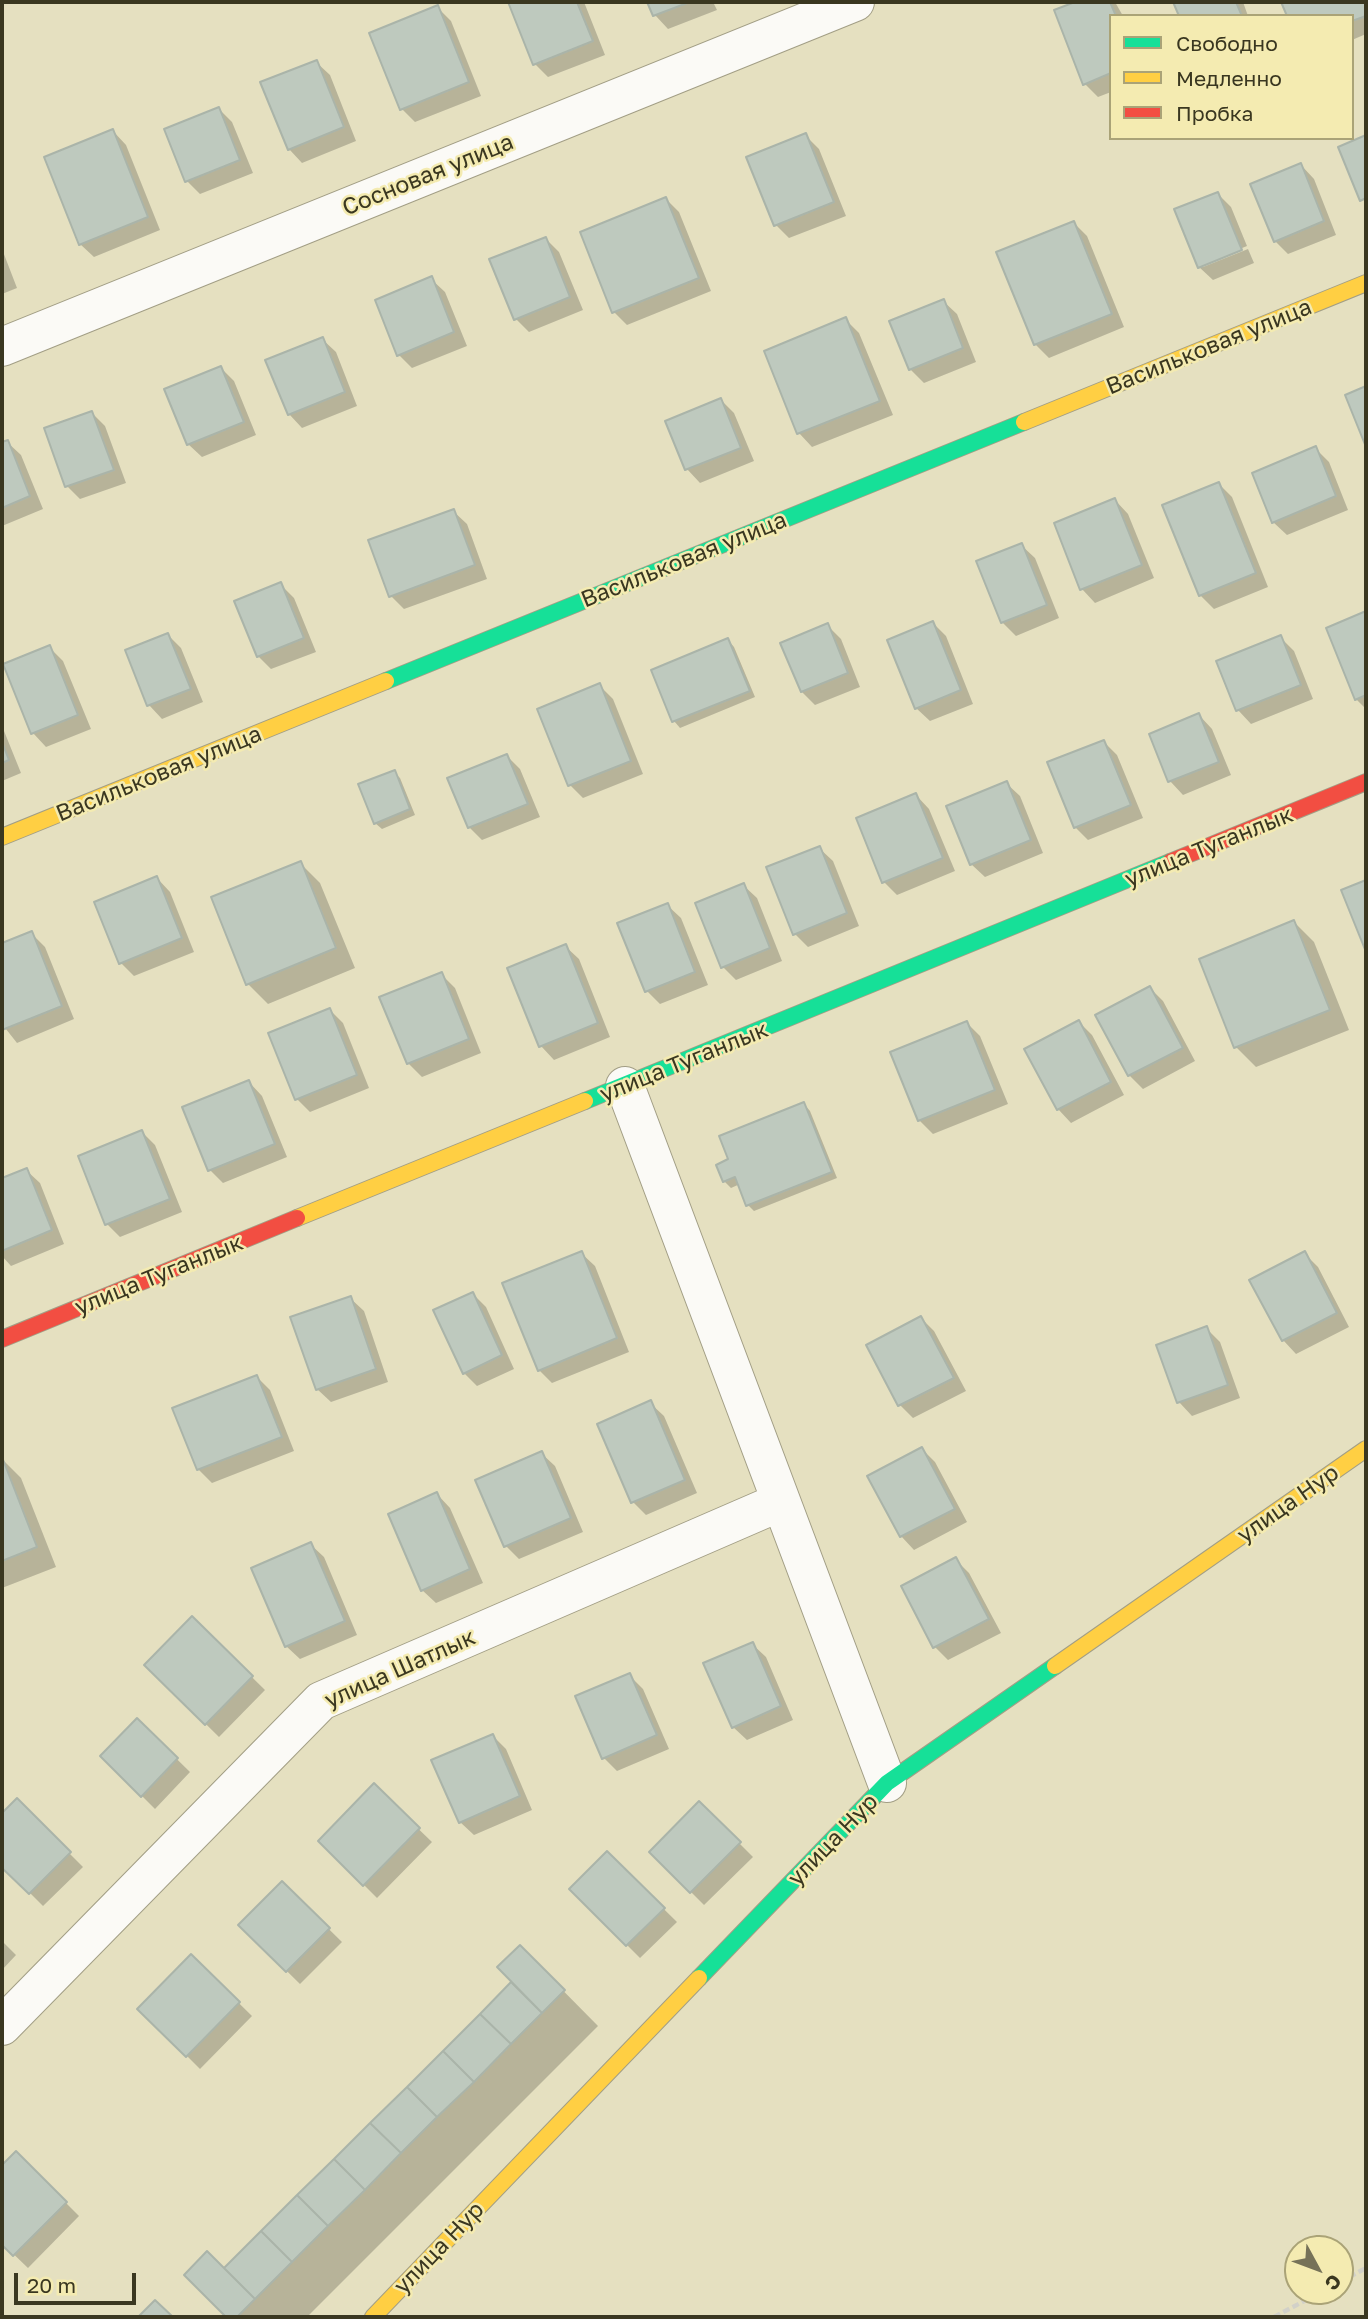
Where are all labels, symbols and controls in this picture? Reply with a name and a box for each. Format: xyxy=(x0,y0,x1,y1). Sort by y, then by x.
legend xyxy=(1109,14,1354,140)
text: Свободно xyxy=(1176,30,1278,56)
text: Медленно xyxy=(1176,65,1282,91)
text: Пробка xyxy=(1176,100,1254,126)
street label: Сосновая улица xyxy=(338,128,518,222)
street label: Васильковая улица xyxy=(1102,293,1316,401)
street label: Васильковая улица xyxy=(577,506,791,614)
street label: Васильковая улица xyxy=(52,720,266,828)
street label: улица Туганлык xyxy=(1121,801,1297,893)
street label: улица Туганлык xyxy=(596,1016,772,1108)
street label: улица Туганлык xyxy=(71,1229,247,1321)
street label: улица Нур xyxy=(1232,1459,1344,1549)
street label: улица Шатлык xyxy=(320,1623,480,1715)
street label: улица Нур xyxy=(782,1788,884,1892)
street label: улица Нур xyxy=(388,2196,490,2300)
north arrow xyxy=(1284,2235,1354,2305)
scale bar xyxy=(18,2260,140,2304)
text: С xyxy=(1321,2270,1347,2295)
text: 20 m xyxy=(27,2272,76,2298)

